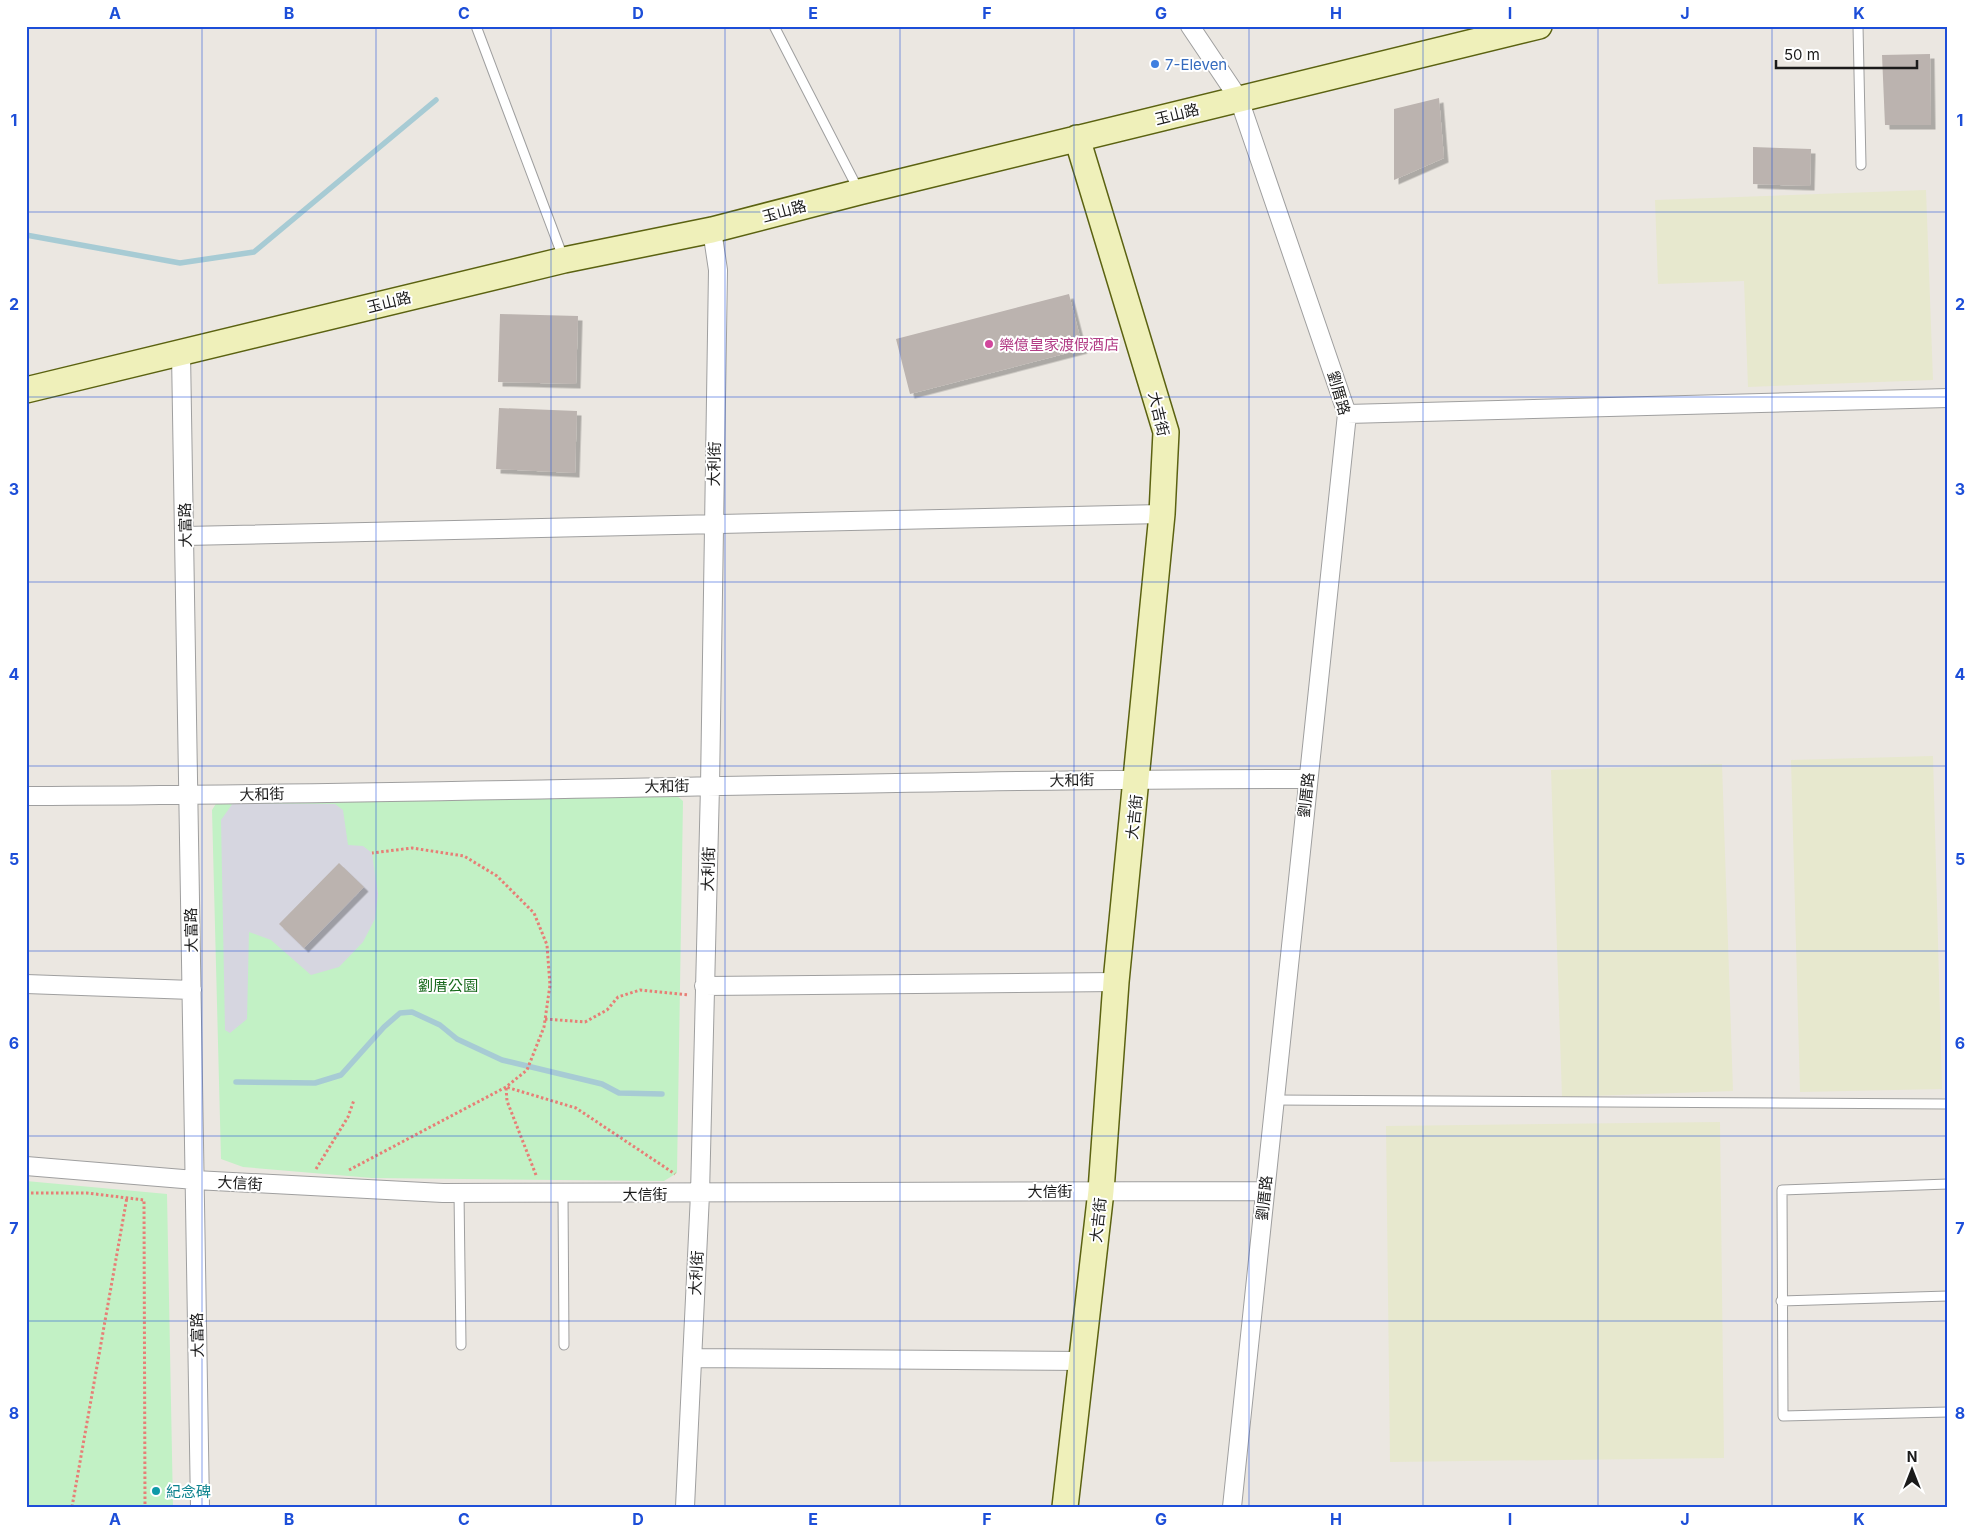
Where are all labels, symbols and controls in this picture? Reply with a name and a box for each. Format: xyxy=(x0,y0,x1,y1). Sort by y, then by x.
text: A xyxy=(109,3,121,23)
text: B xyxy=(284,3,294,23)
text: C xyxy=(458,3,470,23)
text: D xyxy=(632,3,644,23)
text: E xyxy=(808,3,818,23)
text: F xyxy=(982,3,992,23)
text: G xyxy=(1155,3,1167,23)
text: H xyxy=(1330,3,1342,23)
text: I xyxy=(1508,3,1512,23)
text: J xyxy=(1680,3,1690,23)
text: K xyxy=(1853,3,1865,23)
scale bar xyxy=(1776,38,1918,70)
text: 50 m xyxy=(1784,45,1820,64)
place label: 7-Eleven xyxy=(1165,55,1227,74)
marker: 7-Eleven xyxy=(1149,58,1161,70)
street label: 玉山路 xyxy=(1153,99,1201,129)
text: 1 xyxy=(11,110,17,130)
text: 1 xyxy=(1957,110,1963,130)
street label: 玉山路 xyxy=(760,196,808,226)
street label: 玉山路 xyxy=(365,287,413,317)
text: 2 xyxy=(9,294,19,314)
text: 2 xyxy=(1955,294,1965,314)
place label: 樂億皇家渡假酒店 xyxy=(999,335,1119,354)
marker: 樂億皇家渡假酒店 xyxy=(983,338,995,350)
street label: 劉厝路 xyxy=(1324,369,1354,417)
street label: 大吉街 xyxy=(1145,390,1173,438)
street label: 大利街 xyxy=(704,441,724,487)
text: 3 xyxy=(9,479,19,499)
text: 3 xyxy=(1955,479,1965,499)
street label: 大富路 xyxy=(175,502,195,548)
text: 4 xyxy=(9,664,20,684)
text: 4 xyxy=(1955,664,1966,684)
street label: 大和街 xyxy=(1049,770,1095,790)
street label: 劉厝路 xyxy=(1294,772,1318,818)
street label: 大和街 xyxy=(644,776,690,796)
street label: 大和街 xyxy=(239,784,285,804)
street label: 大吉街 xyxy=(1122,794,1146,840)
street label: 大利街 xyxy=(698,846,718,892)
text: 5 xyxy=(9,849,19,869)
text: 5 xyxy=(1955,849,1965,869)
street label: 大富路 xyxy=(181,907,201,953)
park label: 劉厝公園 xyxy=(418,976,478,995)
text: 6 xyxy=(9,1033,19,1053)
text: 6 xyxy=(1955,1033,1965,1053)
street label: 大信街 xyxy=(217,1172,263,1194)
street label: 劉厝路 xyxy=(1252,1175,1276,1221)
street label: 大信街 xyxy=(1027,1182,1073,1201)
street label: 大信街 xyxy=(622,1185,668,1204)
street label: 大吉街 xyxy=(1086,1197,1110,1243)
text: 7 xyxy=(9,1218,19,1238)
text: 7 xyxy=(1955,1218,1965,1238)
street label: 大利街 xyxy=(685,1250,707,1296)
street label: 大富路 xyxy=(187,1312,207,1358)
text: 8 xyxy=(9,1403,19,1423)
text: 8 xyxy=(1955,1403,1965,1423)
north arrow xyxy=(1886,1446,1936,1496)
text: N xyxy=(1907,1448,1917,1465)
place label: 紀念碑 xyxy=(166,1482,211,1501)
marker: 紀念碑 xyxy=(150,1485,162,1497)
text: A xyxy=(109,1509,121,1529)
text: B xyxy=(284,1509,294,1529)
text: C xyxy=(458,1509,470,1529)
text: D xyxy=(632,1509,644,1529)
text: E xyxy=(808,1509,818,1529)
text: F xyxy=(982,1509,992,1529)
text: G xyxy=(1155,1509,1167,1529)
text: H xyxy=(1330,1509,1342,1529)
text: I xyxy=(1508,1509,1512,1529)
text: J xyxy=(1680,1509,1690,1529)
text: K xyxy=(1853,1509,1865,1529)

